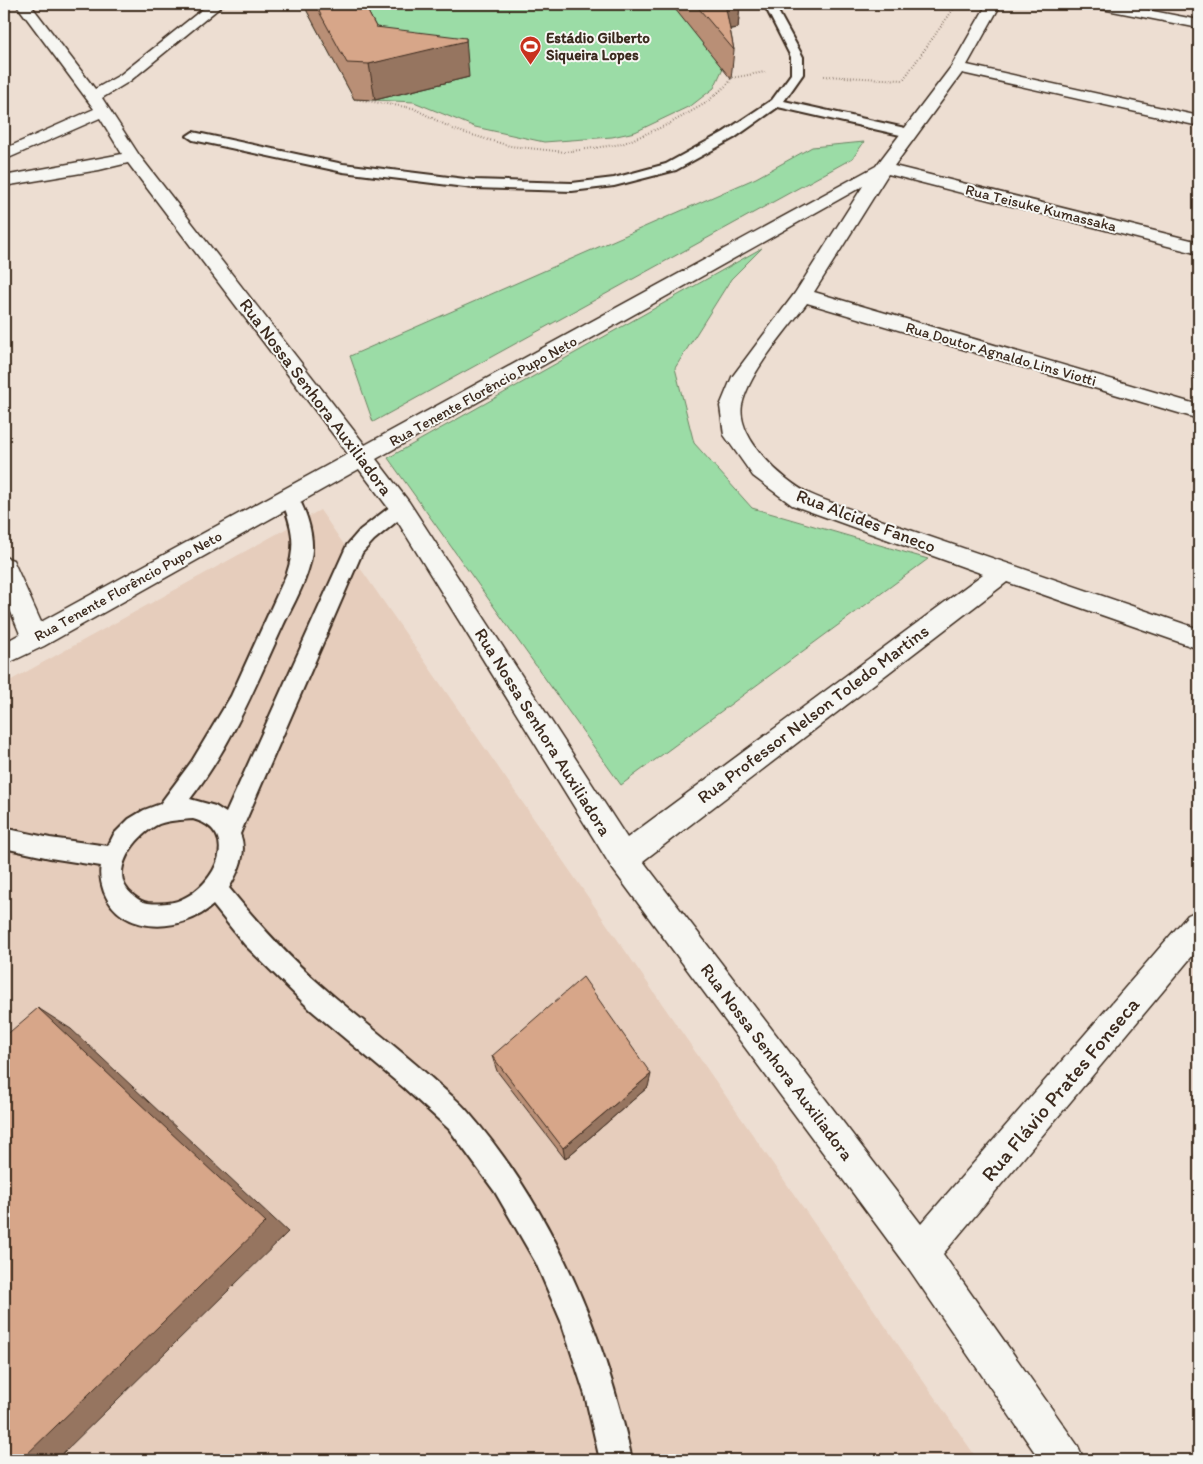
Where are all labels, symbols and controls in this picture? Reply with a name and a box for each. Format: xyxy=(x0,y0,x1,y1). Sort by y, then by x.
place label: Estádio Gilberto Siqueira Lopes xyxy=(546,29,650,65)
sports icon: Estádio Gilberto Siqueira Lopes xyxy=(518,35,542,66)
street label: Rua Teisuke Kumassaka xyxy=(964,181,1119,236)
street label: Rua Nossa Senhora Auxiliadora xyxy=(235,294,398,500)
street label: Rua Doutor Agnaldo Lins Viotti xyxy=(904,318,1098,390)
street label: Rua Tenente Florêncio Pupo Neto xyxy=(386,332,580,450)
street label: Rua Alcides Faneco xyxy=(793,484,939,558)
street label: Rua Tenente Florêncio Pupo Neto xyxy=(31,527,225,645)
street label: Rua Professor Nelson Toledo Martins xyxy=(693,620,933,808)
street label: Rua Nossa Senhora Auxiliadora xyxy=(470,624,617,841)
street label: Rua Nossa Senhora Auxiliadora xyxy=(696,959,859,1165)
street label: Rua Flávio Prates Fonseca xyxy=(976,992,1145,1186)

